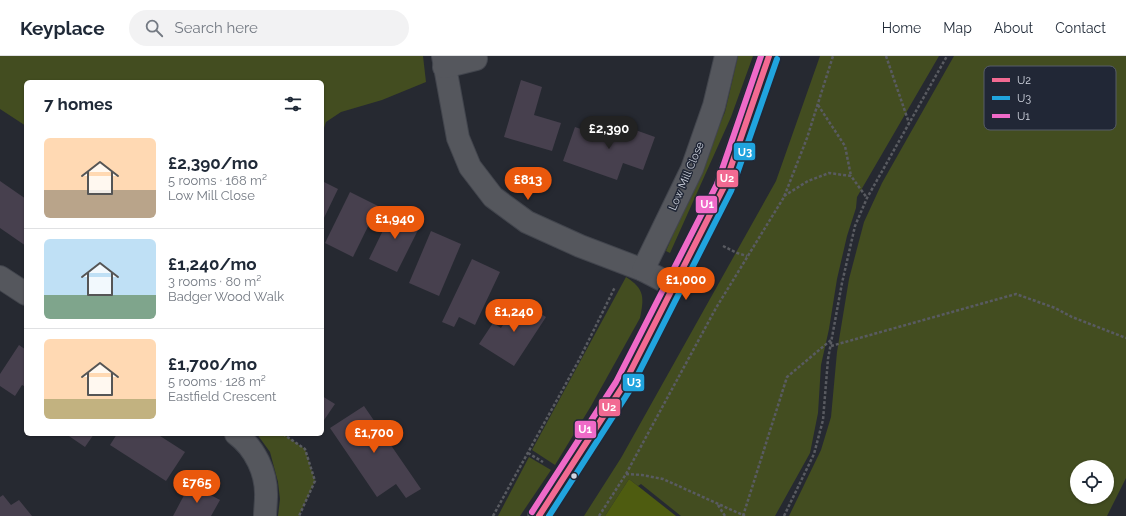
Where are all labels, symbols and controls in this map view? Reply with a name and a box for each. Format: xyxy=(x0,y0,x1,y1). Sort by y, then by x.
search box xyxy=(129,10,409,46)
text: Keyplace xyxy=(20,17,105,39)
icon: search xyxy=(143,17,165,39)
text: Search here xyxy=(175,19,258,37)
text: Home xyxy=(882,20,921,36)
text: Map xyxy=(943,20,972,36)
text: About xyxy=(994,20,1033,36)
text: Contact xyxy=(1055,20,1106,36)
legend xyxy=(984,66,1116,130)
text: U2 xyxy=(1017,74,1031,87)
text: U3 xyxy=(1017,92,1031,105)
icon: filters xyxy=(282,93,304,115)
text: 7 homes xyxy=(44,94,113,114)
text: U1 xyxy=(1017,110,1030,123)
pin: £2,390 xyxy=(576,116,642,150)
text: £2,390 xyxy=(589,121,629,136)
street label: Low Mill Close xyxy=(666,139,707,213)
line badge: U3 xyxy=(733,142,756,161)
text: U3 xyxy=(738,146,752,159)
text: £2,390/mo xyxy=(168,153,258,173)
icon: home xyxy=(76,154,124,202)
pin: £813 xyxy=(504,167,552,201)
line badge: U2 xyxy=(716,169,739,188)
text: £813 xyxy=(514,172,542,187)
text: U2 xyxy=(720,172,734,185)
text: 5 rooms · 168 m² xyxy=(168,173,267,188)
text: Low Mill Close xyxy=(168,188,255,203)
line badge: U1 xyxy=(695,195,718,214)
text: U1 xyxy=(700,198,714,211)
pin: £1,940 xyxy=(362,206,428,240)
text: £1,940 xyxy=(375,211,415,226)
text: £1,240/mo xyxy=(168,254,257,274)
icon: home xyxy=(76,255,124,303)
pin: £1,000 xyxy=(653,267,719,301)
text: £1,000 xyxy=(666,272,706,287)
text: 3 rooms · 80 m² xyxy=(168,274,261,289)
text: Badger Wood Walk xyxy=(168,289,284,304)
pin: £1,240 xyxy=(481,299,547,333)
text: £1,240 xyxy=(494,304,534,319)
text: £1,700/mo xyxy=(168,354,257,374)
icon: home xyxy=(76,355,124,403)
line badge: U3 xyxy=(622,373,645,392)
text: 5 rooms · 128 m² xyxy=(168,374,266,389)
text: U3 xyxy=(627,376,641,389)
text: Eastfield Crescent xyxy=(168,389,276,404)
line badge: U2 xyxy=(598,398,621,417)
text: U2 xyxy=(602,401,616,414)
pin: £1,700 xyxy=(341,420,407,454)
line badge: U1 xyxy=(574,420,597,439)
text: U1 xyxy=(578,423,592,436)
text: £1,700 xyxy=(354,425,394,440)
map controls xyxy=(1070,460,1114,504)
button: locate xyxy=(1070,460,1114,504)
pin: £765 xyxy=(173,470,221,504)
unlabelled marker xyxy=(569,471,579,481)
text: £765 xyxy=(182,475,212,490)

